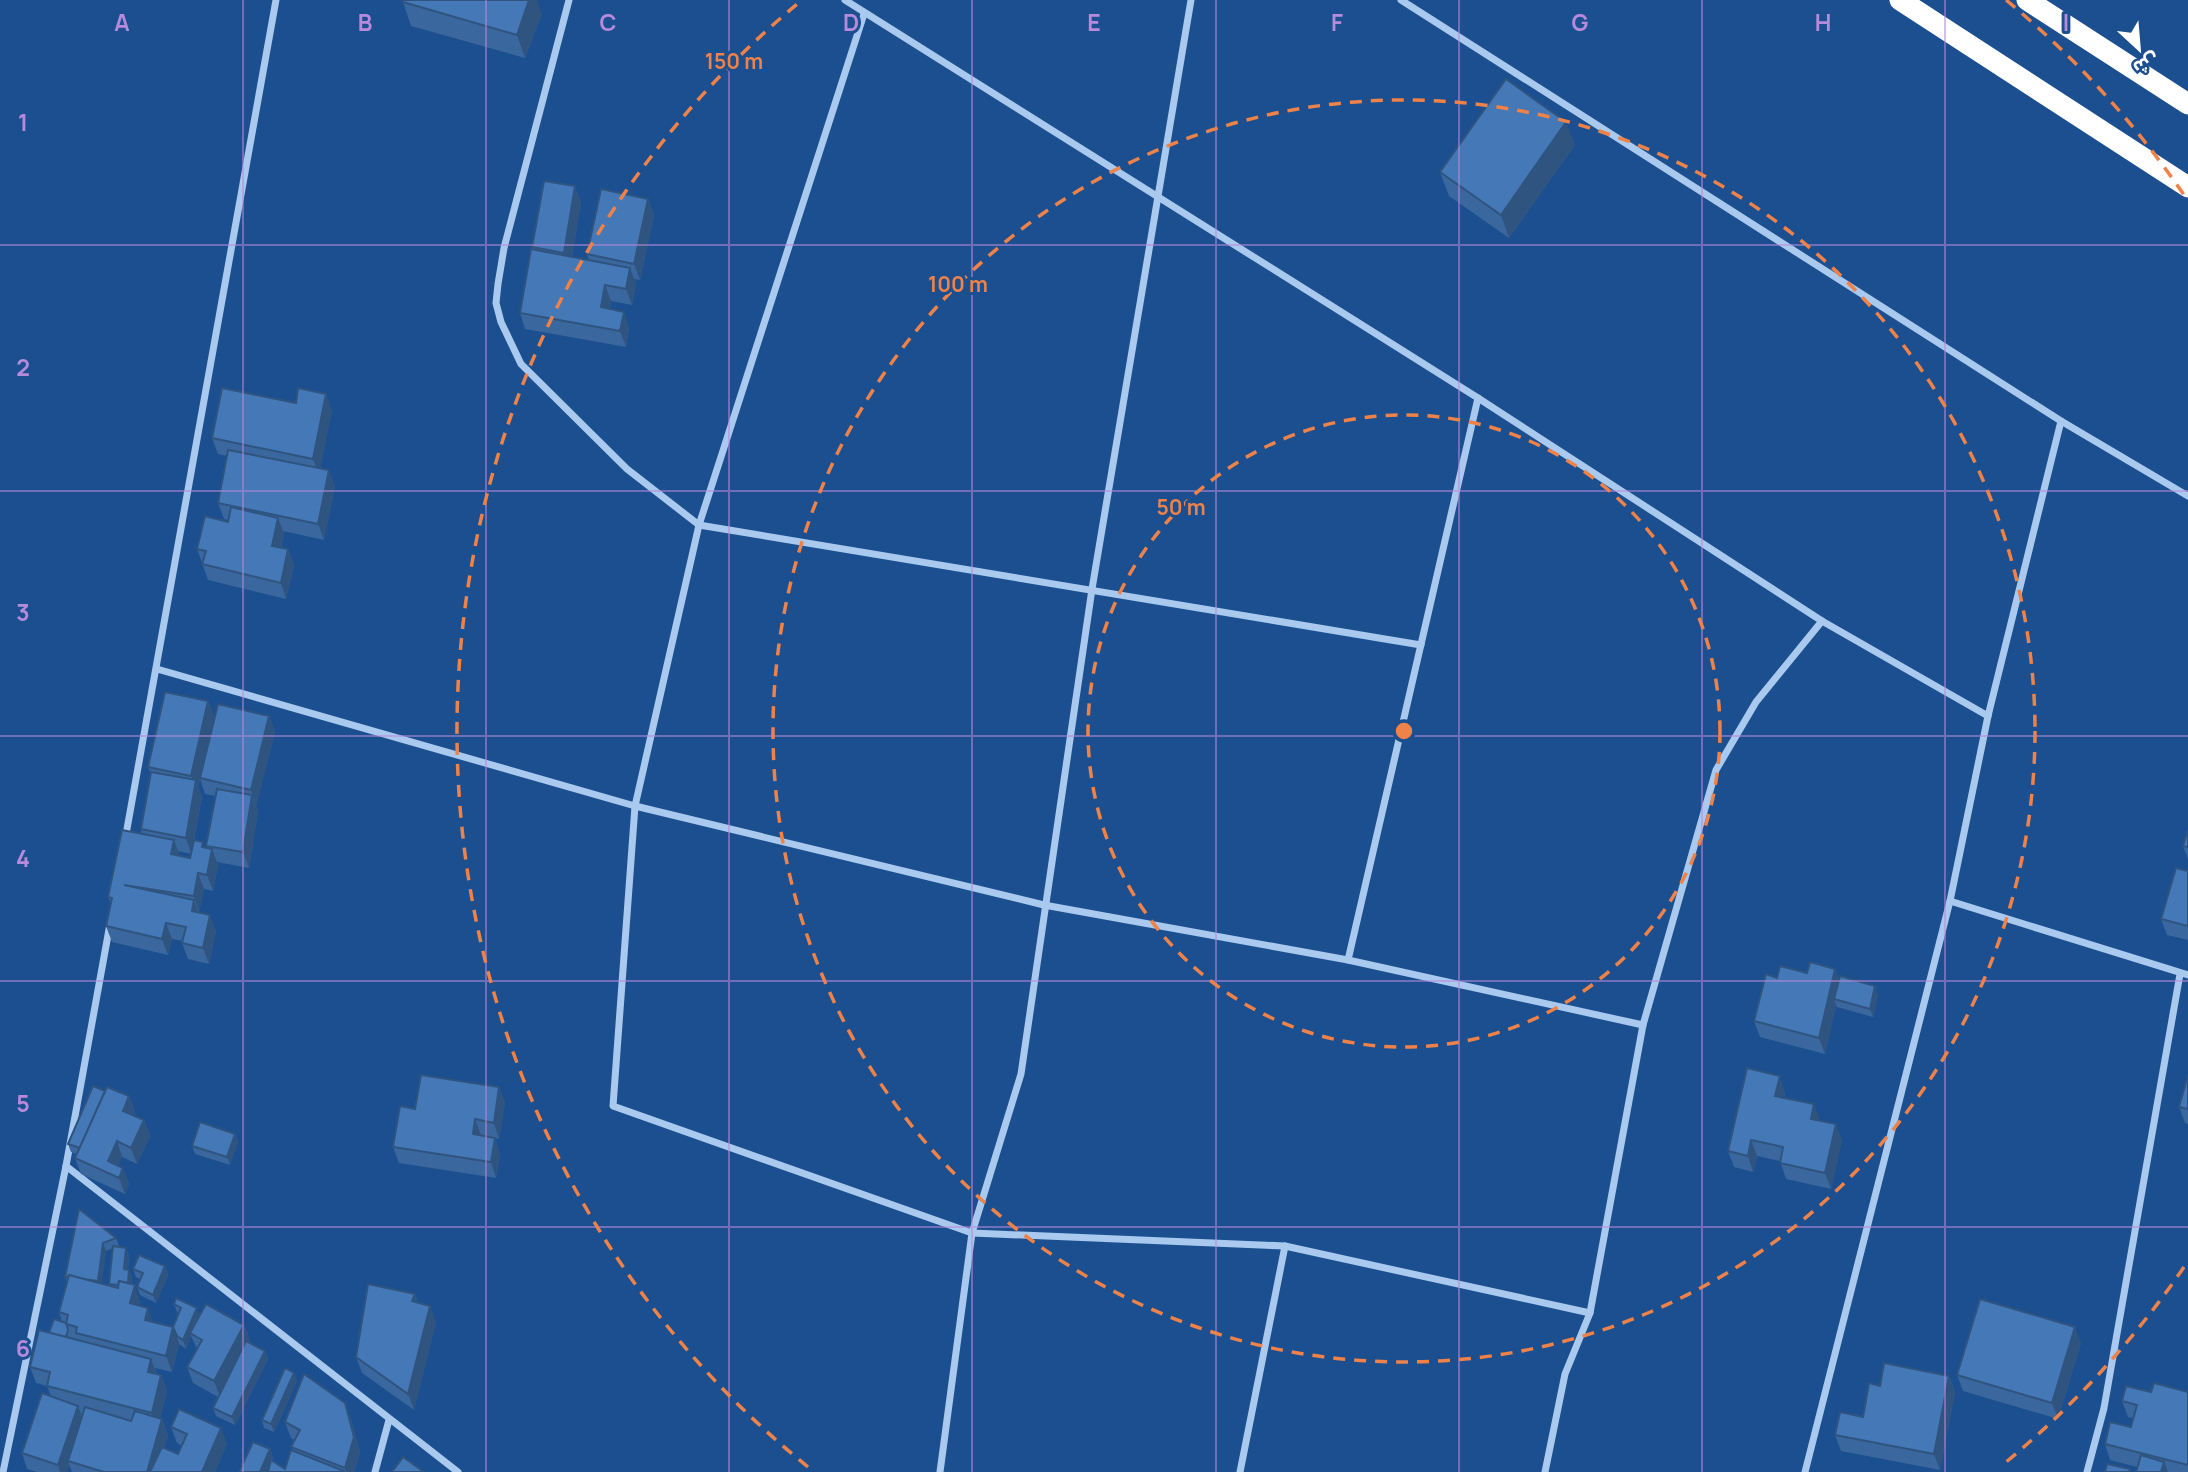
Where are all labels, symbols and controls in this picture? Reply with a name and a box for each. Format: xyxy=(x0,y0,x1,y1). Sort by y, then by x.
text: A xyxy=(114,6,130,38)
text: B xyxy=(358,6,372,38)
text: C xyxy=(600,6,617,38)
text: D xyxy=(843,6,859,38)
text: E xyxy=(1087,6,1101,38)
text: F xyxy=(1331,6,1343,38)
text: G xyxy=(1572,6,1589,38)
text: H xyxy=(1815,6,1831,38)
text: I xyxy=(2063,6,2069,38)
north arrow xyxy=(2104,14,2174,84)
text: 150 m xyxy=(705,47,763,75)
text: ش xyxy=(2129,47,2164,82)
text: 1 xyxy=(18,106,28,138)
text: 100 m xyxy=(928,270,988,298)
text: 2 xyxy=(16,351,30,383)
text: 50 m xyxy=(1156,493,1206,521)
text: 3 xyxy=(16,596,30,628)
centre of rings xyxy=(1392,719,1416,743)
text: 4 xyxy=(16,842,30,874)
text: 5 xyxy=(16,1087,30,1119)
text: 6 xyxy=(16,1332,30,1364)

